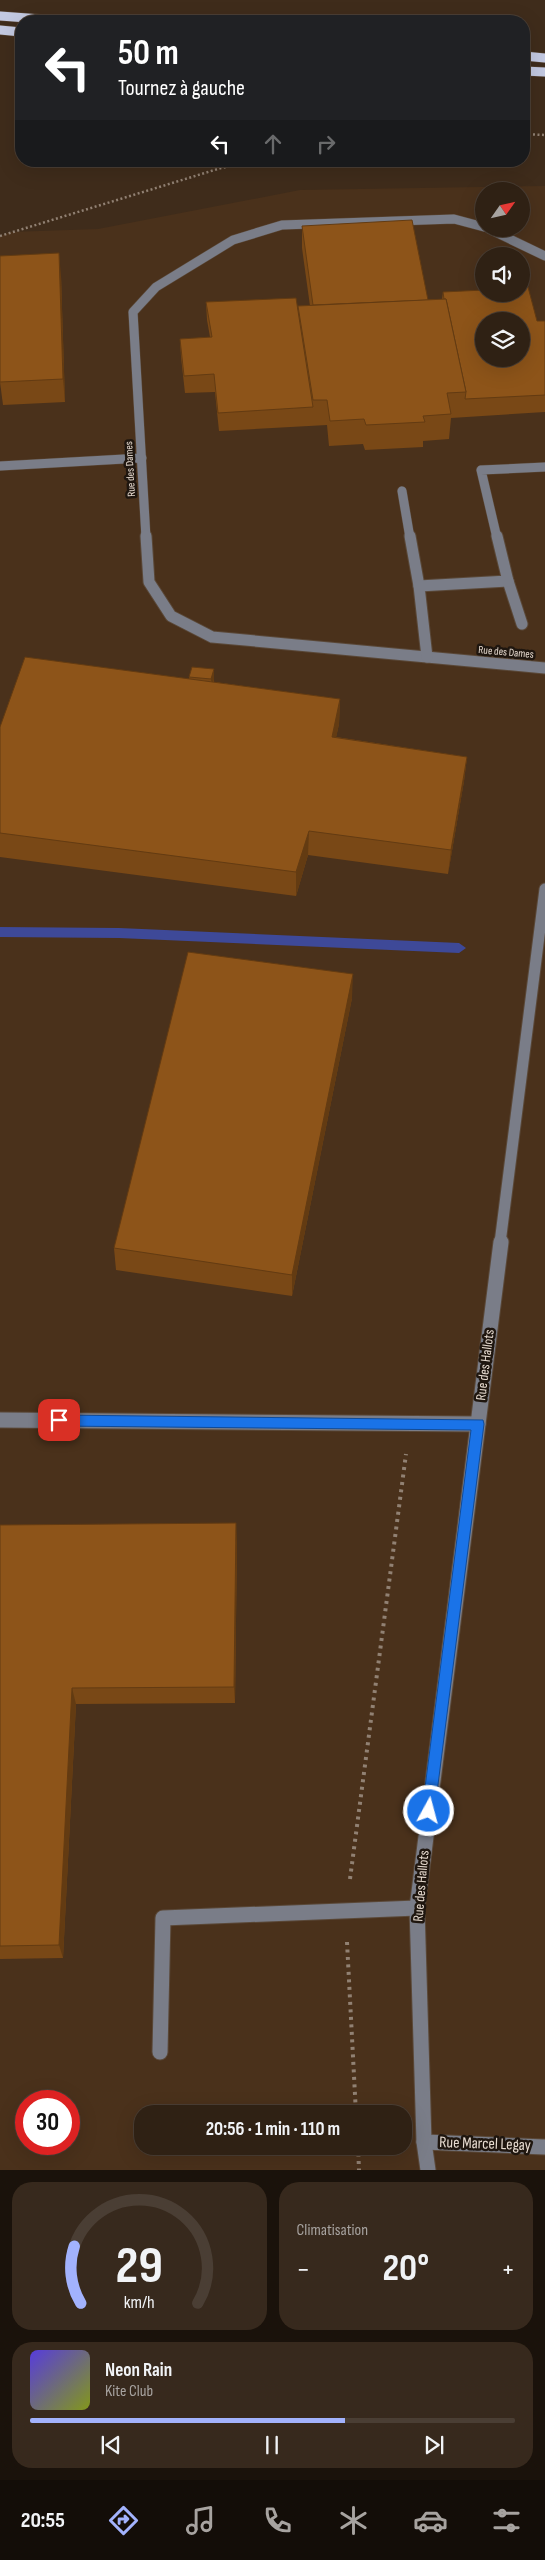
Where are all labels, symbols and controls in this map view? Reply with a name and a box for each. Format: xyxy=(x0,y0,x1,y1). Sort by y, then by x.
text: 50 m xyxy=(118,32,179,75)
icon: left xyxy=(35,35,100,100)
text: Tournez à gauche xyxy=(118,75,245,102)
icon: left xyxy=(206,130,234,158)
icon: ahead xyxy=(259,130,287,158)
icon: right xyxy=(312,130,340,158)
north arrow xyxy=(475,182,530,238)
map controls xyxy=(475,182,530,367)
button: sound xyxy=(475,247,530,302)
button: layers xyxy=(475,312,530,367)
street label: Rue des Dames xyxy=(122,441,138,497)
street label: Rue des Dames xyxy=(478,643,534,661)
street label: Rue des Hallots xyxy=(472,1328,498,1402)
pin xyxy=(38,1399,80,1441)
icon: arrive xyxy=(45,1406,73,1434)
position arrow xyxy=(402,1784,454,1836)
street label: Rue des Hallots xyxy=(409,1850,433,1922)
speed limit sign: 30 xyxy=(15,2090,80,2155)
text: 20:56 · 1 min · 110 m xyxy=(206,2118,340,2141)
street label: Rue Marcel Legay xyxy=(439,2133,531,2155)
text: Climatisation xyxy=(297,2221,368,2240)
text: 29 xyxy=(116,2235,163,2298)
text: 20° xyxy=(382,2246,429,2291)
text: − xyxy=(297,2253,310,2286)
text: + xyxy=(501,2253,515,2286)
text: km/h xyxy=(124,2292,155,2313)
text: Neon Rain xyxy=(105,2359,172,2382)
text: Kite Club xyxy=(105,2382,153,2401)
icon: previous xyxy=(97,2431,125,2459)
icon: pause xyxy=(258,2431,286,2459)
icon: next xyxy=(420,2431,448,2459)
icon: directions xyxy=(106,2503,141,2538)
icon: music xyxy=(183,2503,218,2538)
icon: phone xyxy=(260,2503,295,2538)
icon: climate xyxy=(336,2503,371,2538)
icon: car xyxy=(413,2503,448,2538)
icon: filters xyxy=(489,2503,524,2538)
text: 20:55 xyxy=(21,2507,65,2534)

